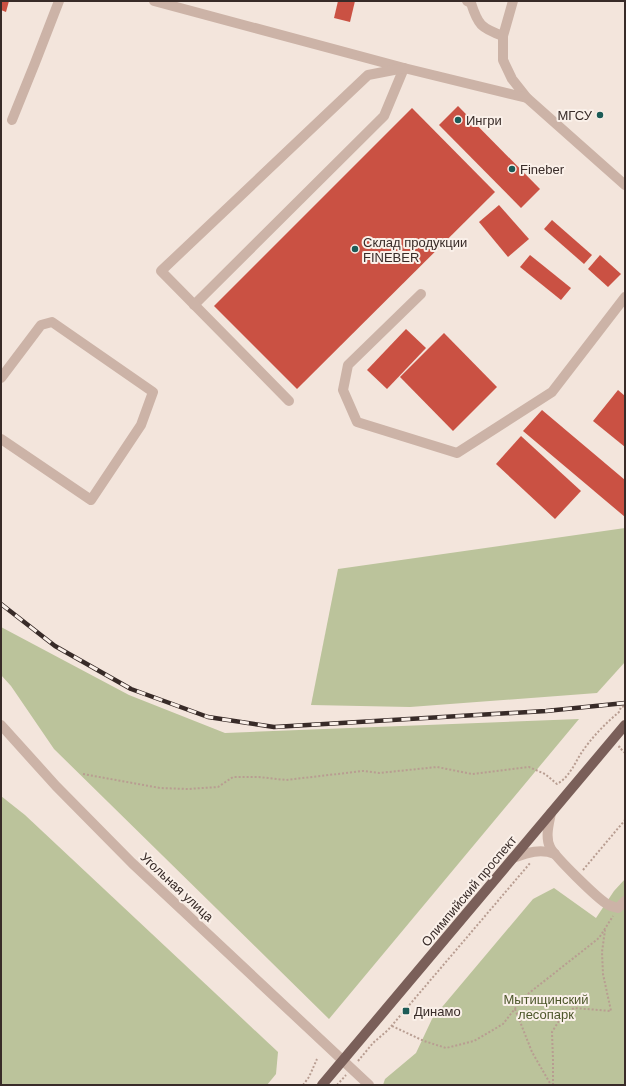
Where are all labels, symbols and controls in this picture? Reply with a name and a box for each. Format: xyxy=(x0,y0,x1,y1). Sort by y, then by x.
place label: МГСУ xyxy=(558,108,593,123)
marker: МГСУ xyxy=(595,110,605,120)
place label: Ингри xyxy=(466,113,502,128)
marker: Ингри xyxy=(453,115,463,125)
place label: Fineber xyxy=(520,162,565,177)
marker: Fineber xyxy=(507,164,517,174)
place label: Склад продукции FINEBER xyxy=(363,235,467,265)
marker: Склад продукции FINEBER xyxy=(350,244,360,254)
street label: Олимпийский проспект xyxy=(418,833,520,949)
street label: Угольная улица xyxy=(137,849,217,925)
park label: Мытищинский лесопарк xyxy=(503,992,589,1022)
place label: Динамо xyxy=(414,1004,461,1019)
marker: Динамо xyxy=(401,1006,411,1016)

